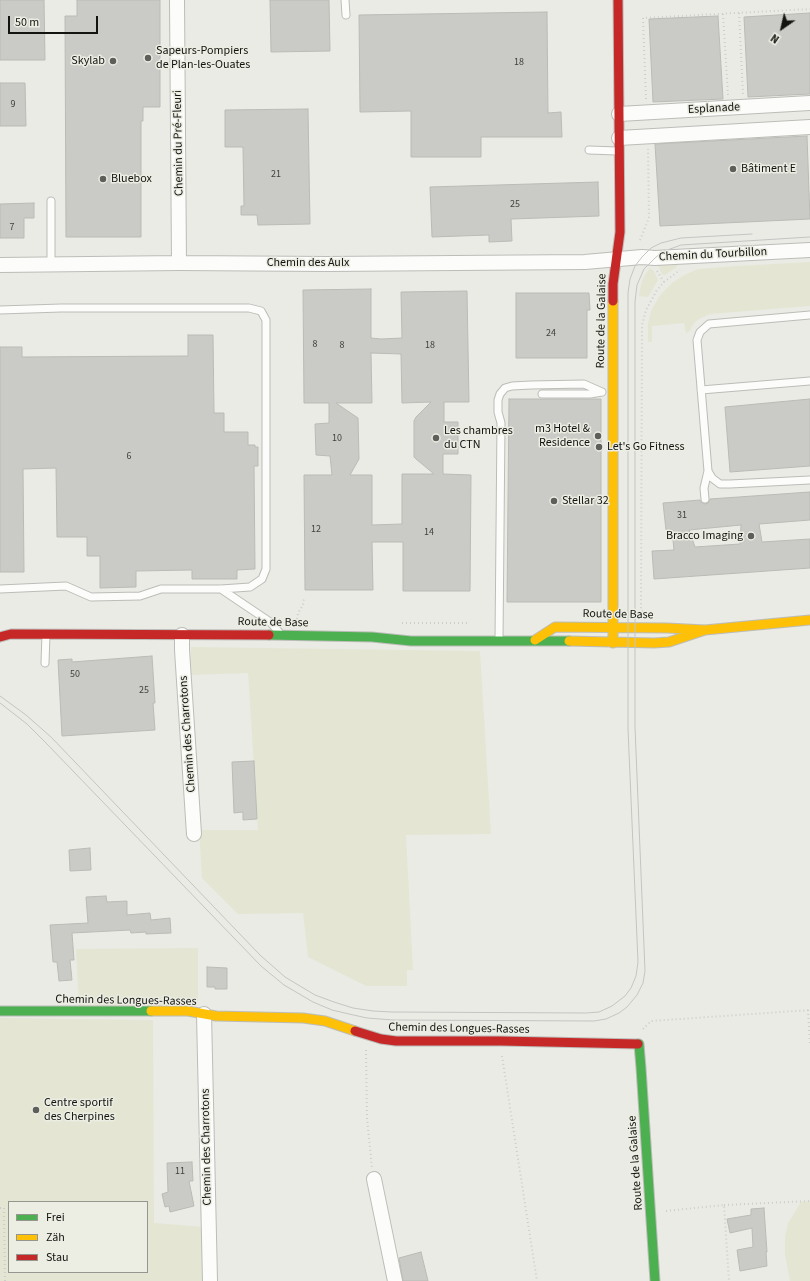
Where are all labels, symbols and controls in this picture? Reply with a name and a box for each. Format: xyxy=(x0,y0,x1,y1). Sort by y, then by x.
scale bar xyxy=(10,8,100,34)
north arrow xyxy=(762,8,802,48)
text: 50 m xyxy=(15,14,39,31)
text: N xyxy=(768,30,782,47)
place label: Sapeurs-Pompiers de Plan-les-Ouates xyxy=(156,44,250,72)
marker: Sapeurs-Pompiers de Plan-les-Ouates xyxy=(143,53,153,63)
place label: Skylab xyxy=(71,54,105,68)
marker: Skylab xyxy=(108,56,118,66)
house number: 18 xyxy=(514,57,524,69)
street label: Chemin du Pré-Fleuri xyxy=(171,90,187,196)
house number: 9 xyxy=(11,99,15,111)
street label: Esplanade xyxy=(687,100,741,118)
place label: Bâtiment E xyxy=(741,162,796,176)
marker: Bâtiment E xyxy=(728,164,738,174)
house number: 21 xyxy=(271,169,281,181)
place label: Bluebox xyxy=(111,172,152,186)
marker: Bluebox xyxy=(98,174,108,184)
house number: 25 xyxy=(510,199,520,211)
house number: 7 xyxy=(10,222,14,234)
street label: Chemin du Tourbillon xyxy=(659,245,767,265)
street label: Chemin des Aulx xyxy=(267,256,349,270)
street label: Route de la Galaise xyxy=(594,273,610,369)
house number: 24 xyxy=(546,328,556,340)
house number: 8 xyxy=(313,339,317,351)
house number: 8 xyxy=(340,340,344,352)
house number: 18 xyxy=(425,340,435,352)
place label: m3 Hotel & Residence xyxy=(535,422,590,450)
place label: Les chambres du CTN xyxy=(444,424,513,452)
marker: m3 Hotel & Residence xyxy=(593,431,603,441)
house number: 10 xyxy=(332,433,342,445)
marker: Les chambres du CTN xyxy=(431,433,441,443)
place label: Let's Go Fitness xyxy=(607,440,685,454)
marker: Let's Go Fitness xyxy=(594,442,604,452)
house number: 6 xyxy=(127,451,131,463)
place label: Stellar 32 xyxy=(562,494,609,508)
marker: Stellar 32 xyxy=(549,496,559,506)
house number: 31 xyxy=(677,510,687,522)
house number: 12 xyxy=(311,524,321,536)
house number: 14 xyxy=(424,527,434,539)
place label: Bracco Imaging xyxy=(666,529,743,543)
marker: Bracco Imaging xyxy=(746,531,756,541)
street label: Route de Base xyxy=(582,607,654,623)
street label: Route de Base xyxy=(237,615,309,631)
house number: 50 xyxy=(70,669,80,681)
street label: Chemin des Charrotons xyxy=(177,675,199,793)
house number: 25 xyxy=(139,685,149,697)
street label: Chemin des Longues-Rasses xyxy=(55,993,197,1009)
street label: Chemin des Longues-Rasses xyxy=(388,1021,530,1037)
street label: Chemin des Charrotons xyxy=(199,1088,215,1206)
place label: Centre sportif des Cherpines xyxy=(44,1096,115,1124)
marker: Centre sportif des Cherpines xyxy=(31,1105,41,1115)
street label: Route de la Galaise xyxy=(626,1115,646,1211)
house number: 11 xyxy=(175,1166,185,1178)
legend xyxy=(8,1201,148,1273)
text: Frei xyxy=(46,1209,65,1226)
text: Zäh xyxy=(46,1229,65,1246)
text: Stau xyxy=(46,1249,69,1266)

